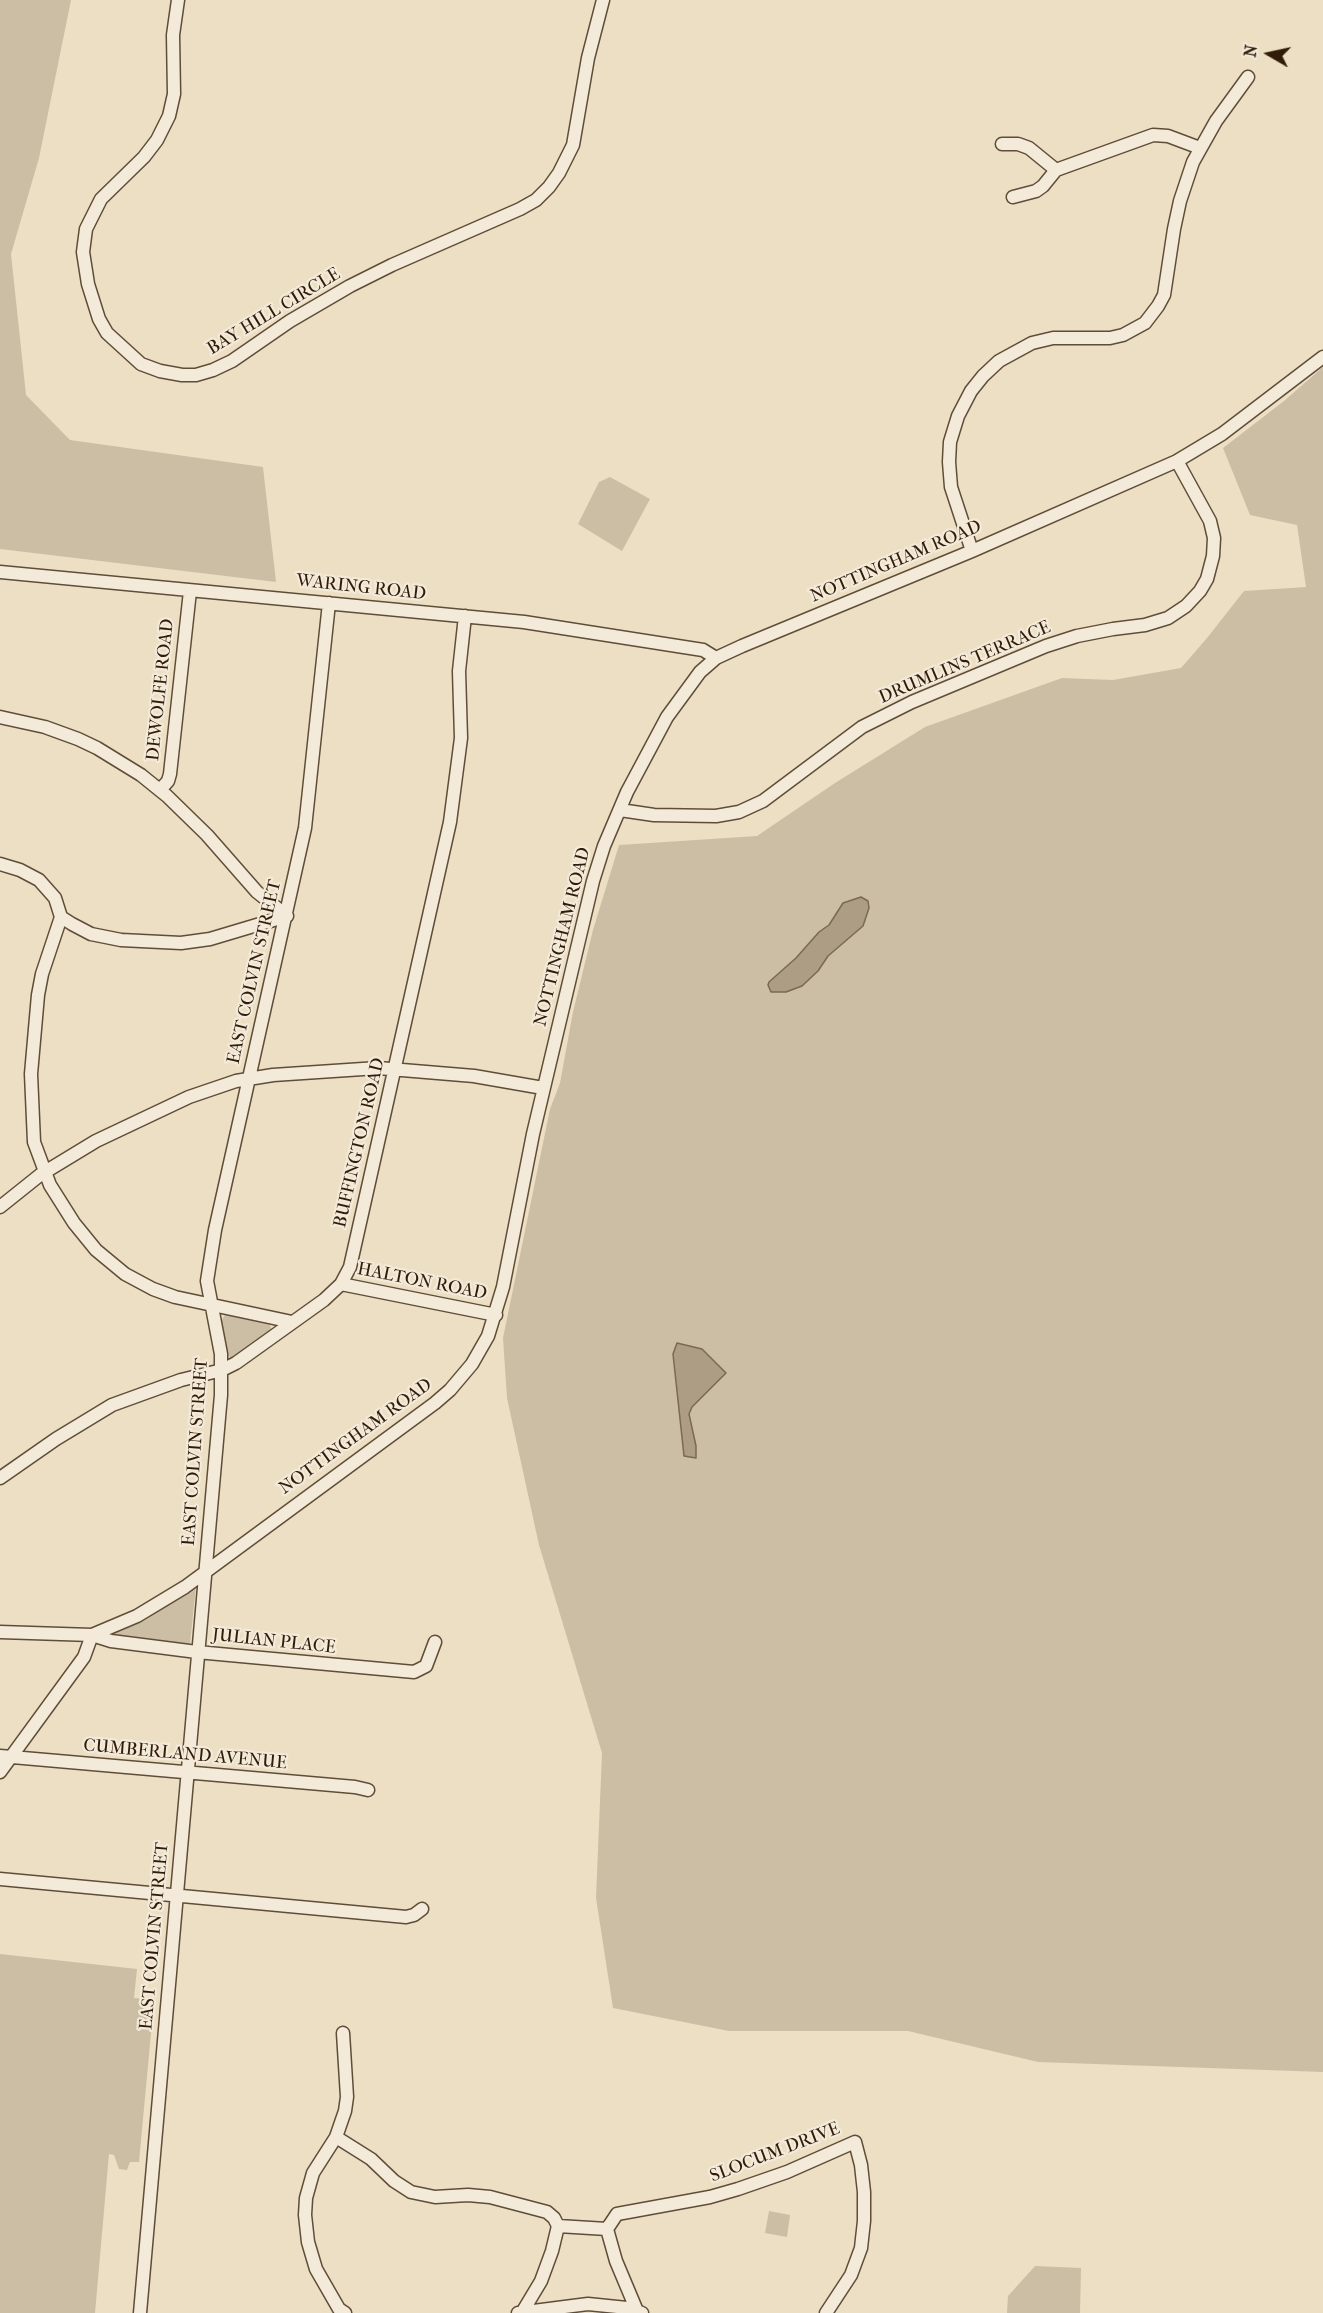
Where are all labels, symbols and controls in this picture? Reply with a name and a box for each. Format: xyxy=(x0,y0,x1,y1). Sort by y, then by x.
north arrow xyxy=(1239,24,1299,84)
text: N xyxy=(1240,44,1261,59)
street label: BAY HILL CIRCLE xyxy=(204,264,344,360)
street label: NOTTINGHAM ROAD xyxy=(807,516,985,608)
street label: WARING ROAD xyxy=(295,570,427,606)
street label: DRUMLINS TERRACE xyxy=(876,617,1054,709)
street label: DEWOLFE ROAD xyxy=(143,618,179,762)
street label: NOTTINGHAM ROAD xyxy=(530,845,596,1029)
street label: EAST COLVIN STREET xyxy=(223,878,287,1066)
street label: BUFFINGTON ROAD xyxy=(330,1056,390,1230)
street label: HALTON ROAD xyxy=(355,1259,489,1305)
street label: EAST COLVIN STREET xyxy=(179,1357,213,1547)
street label: NOTTINGHAM ROAD xyxy=(275,1374,437,1500)
street label: JULIAN PLACE xyxy=(211,1625,337,1659)
street label: CUMBERLAND AVENUE xyxy=(82,1735,288,1775)
street label: EAST COLVIN STREET xyxy=(136,1841,174,2031)
street label: SLOCUM DRIVE xyxy=(707,2118,843,2188)

